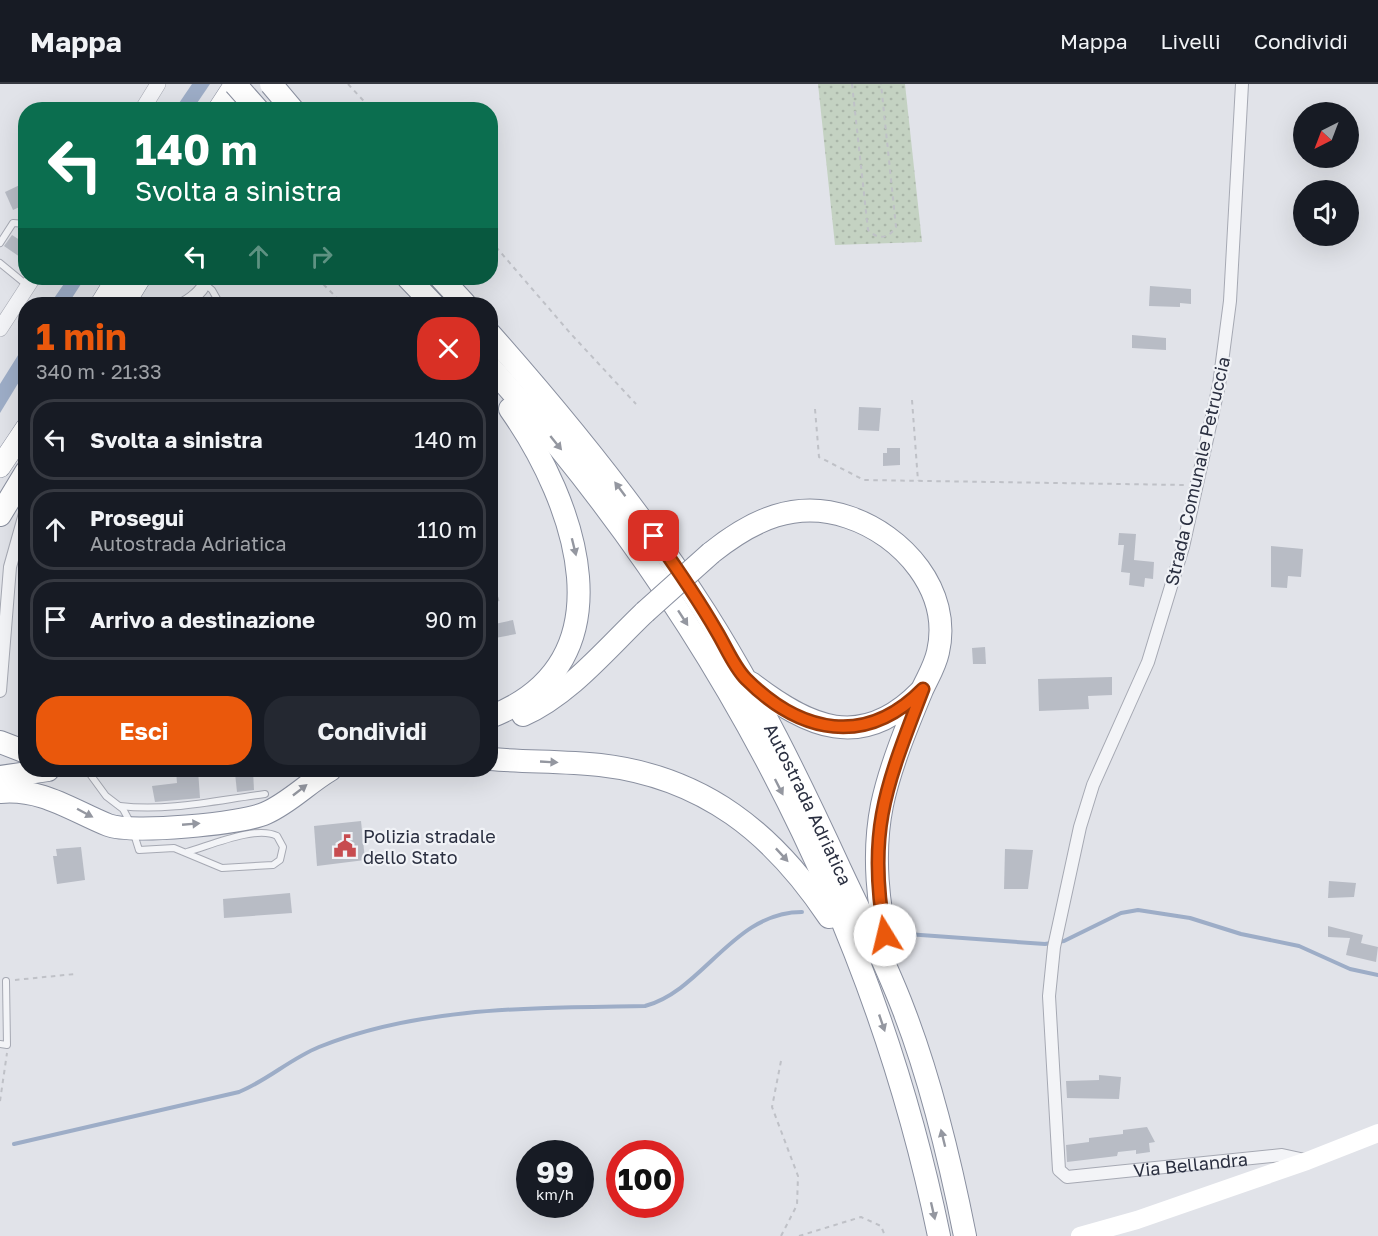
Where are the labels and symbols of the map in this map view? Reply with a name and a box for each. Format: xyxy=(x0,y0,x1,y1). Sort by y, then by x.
north arrow xyxy=(1293,102,1359,168)
street label: Strada Comunale Petruccia xyxy=(1160,354,1234,588)
one-way arrow xyxy=(549,435,562,451)
one-way arrow xyxy=(614,482,626,498)
pin xyxy=(628,510,679,561)
one-way arrow xyxy=(569,537,579,556)
one-way arrow xyxy=(677,610,688,626)
street label: Autostrada Adriatica xyxy=(760,719,857,888)
one-way arrow xyxy=(539,758,558,767)
one-way arrow xyxy=(774,779,784,796)
one-way arrow xyxy=(292,784,308,797)
one-way arrow xyxy=(76,809,93,818)
one-way arrow xyxy=(182,819,201,829)
place label: Polizia stradale dello Stato xyxy=(363,825,496,868)
public building icon: Polizia stradale dello Stato xyxy=(332,833,358,859)
one-way arrow xyxy=(775,847,788,862)
position arrow xyxy=(853,903,917,967)
one-way arrow xyxy=(877,1014,887,1032)
one-way arrow xyxy=(937,1129,947,1147)
speed limit sign: 100 xyxy=(606,1140,684,1218)
street label: Via Bellandra xyxy=(1132,1148,1249,1181)
one-way arrow xyxy=(929,1202,939,1220)

